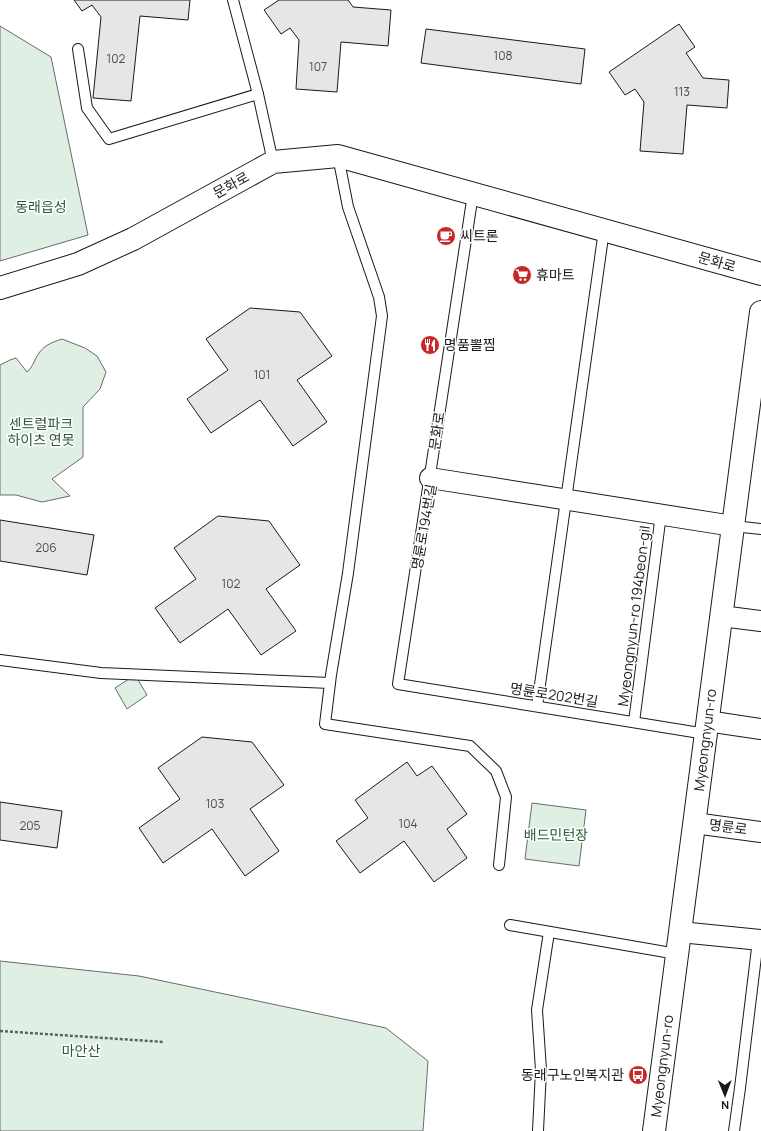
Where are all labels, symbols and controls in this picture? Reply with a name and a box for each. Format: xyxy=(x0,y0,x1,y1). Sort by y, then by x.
house number: 108 xyxy=(494,47,513,64)
house number: 102 xyxy=(107,50,126,67)
house number: 107 xyxy=(309,58,327,75)
house number: 113 xyxy=(674,83,690,100)
street label: 문화로 xyxy=(209,167,252,202)
park label: 동래읍성 xyxy=(15,197,67,216)
cafe icon: 씨트론 xyxy=(435,225,457,247)
place label: 씨트론 xyxy=(460,226,499,245)
street label: 문화로 xyxy=(696,247,738,276)
supermarket icon: 휴마트 xyxy=(511,264,533,286)
place label: 휴마트 xyxy=(536,265,575,284)
restaurant icon: 명품뽈찜 xyxy=(419,334,441,356)
place label: 명품뽈찜 xyxy=(444,335,496,354)
house number: 101 xyxy=(254,366,270,383)
street label: 문화로 xyxy=(424,410,449,451)
park label: 센트럴파크 하이츠 연못 xyxy=(7,414,75,449)
street label: 명륜로194번길 xyxy=(407,483,440,571)
street label: Myeongnyun-ro 194beon-gil xyxy=(613,524,654,707)
house number: 206 xyxy=(35,539,57,556)
house number: 102 xyxy=(222,575,241,592)
street label: 명륜로202번길 xyxy=(509,678,599,711)
street label: Myeongnyun-ro xyxy=(689,688,720,792)
house number: 103 xyxy=(206,795,224,812)
street label: 명륜로 xyxy=(708,814,749,839)
house number: 104 xyxy=(398,815,418,832)
house number: 205 xyxy=(19,817,41,834)
park label: 배드민턴장 xyxy=(524,825,588,844)
street label: Myeongnyun-ro xyxy=(646,1014,677,1118)
park label: 마안산 xyxy=(62,1041,100,1060)
bus stop icon: 동래구노인복지관 xyxy=(627,1064,649,1086)
place label: 동래구노인복지관 xyxy=(521,1065,624,1084)
north arrow xyxy=(705,1075,745,1115)
text: N xyxy=(721,1098,729,1113)

